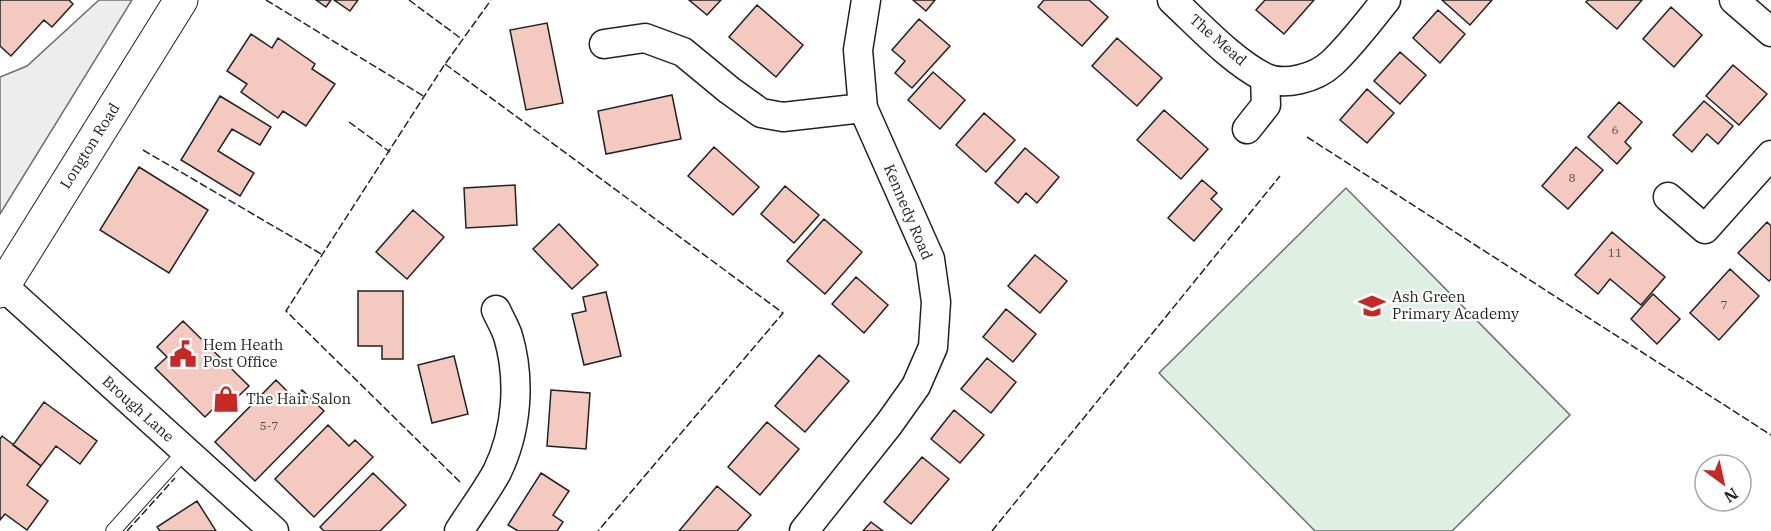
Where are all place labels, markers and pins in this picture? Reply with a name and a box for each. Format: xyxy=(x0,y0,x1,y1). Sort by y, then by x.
place label: Ash Green Primary Academy xyxy=(1392,287,1519,323)
school or university icon: Ash Green Primary Academy xyxy=(1357,291,1387,321)
place label: Hem Heath Post Office xyxy=(203,335,283,371)
public building icon: Hem Heath Post Office xyxy=(168,339,198,369)
shop icon: The Hair Salon xyxy=(211,384,241,414)
place label: The Hair Salon xyxy=(246,389,351,408)

